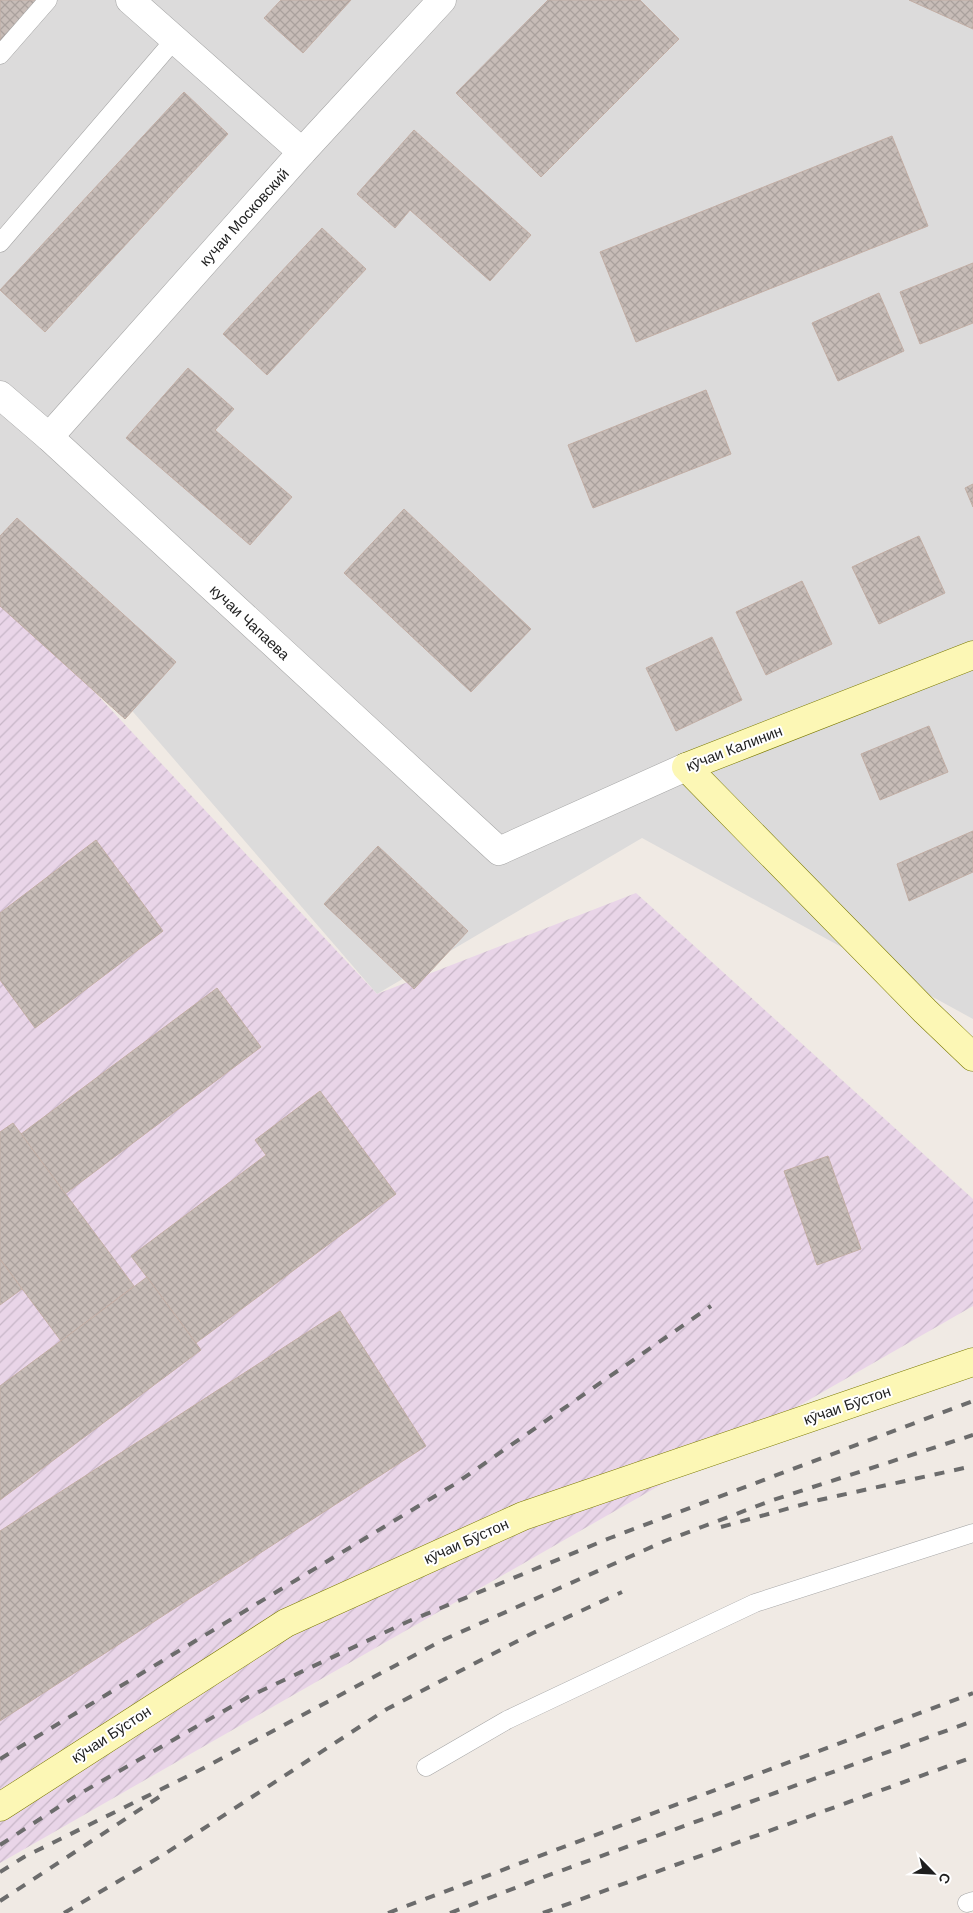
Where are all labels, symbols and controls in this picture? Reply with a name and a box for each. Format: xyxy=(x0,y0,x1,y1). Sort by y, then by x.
street label: кучаи Московский xyxy=(196,165,292,269)
street label: кучаи Чапаева xyxy=(207,581,294,664)
street label: кӯчаи Калинин xyxy=(683,722,785,774)
street label: кӯчаи Бӯстон xyxy=(801,1382,893,1428)
street label: кӯчаи Бӯстон xyxy=(421,1515,511,1567)
street label: кӯчаи Бӯстон xyxy=(68,1702,154,1766)
north arrow xyxy=(908,1848,958,1898)
text: С xyxy=(936,1870,954,1886)

